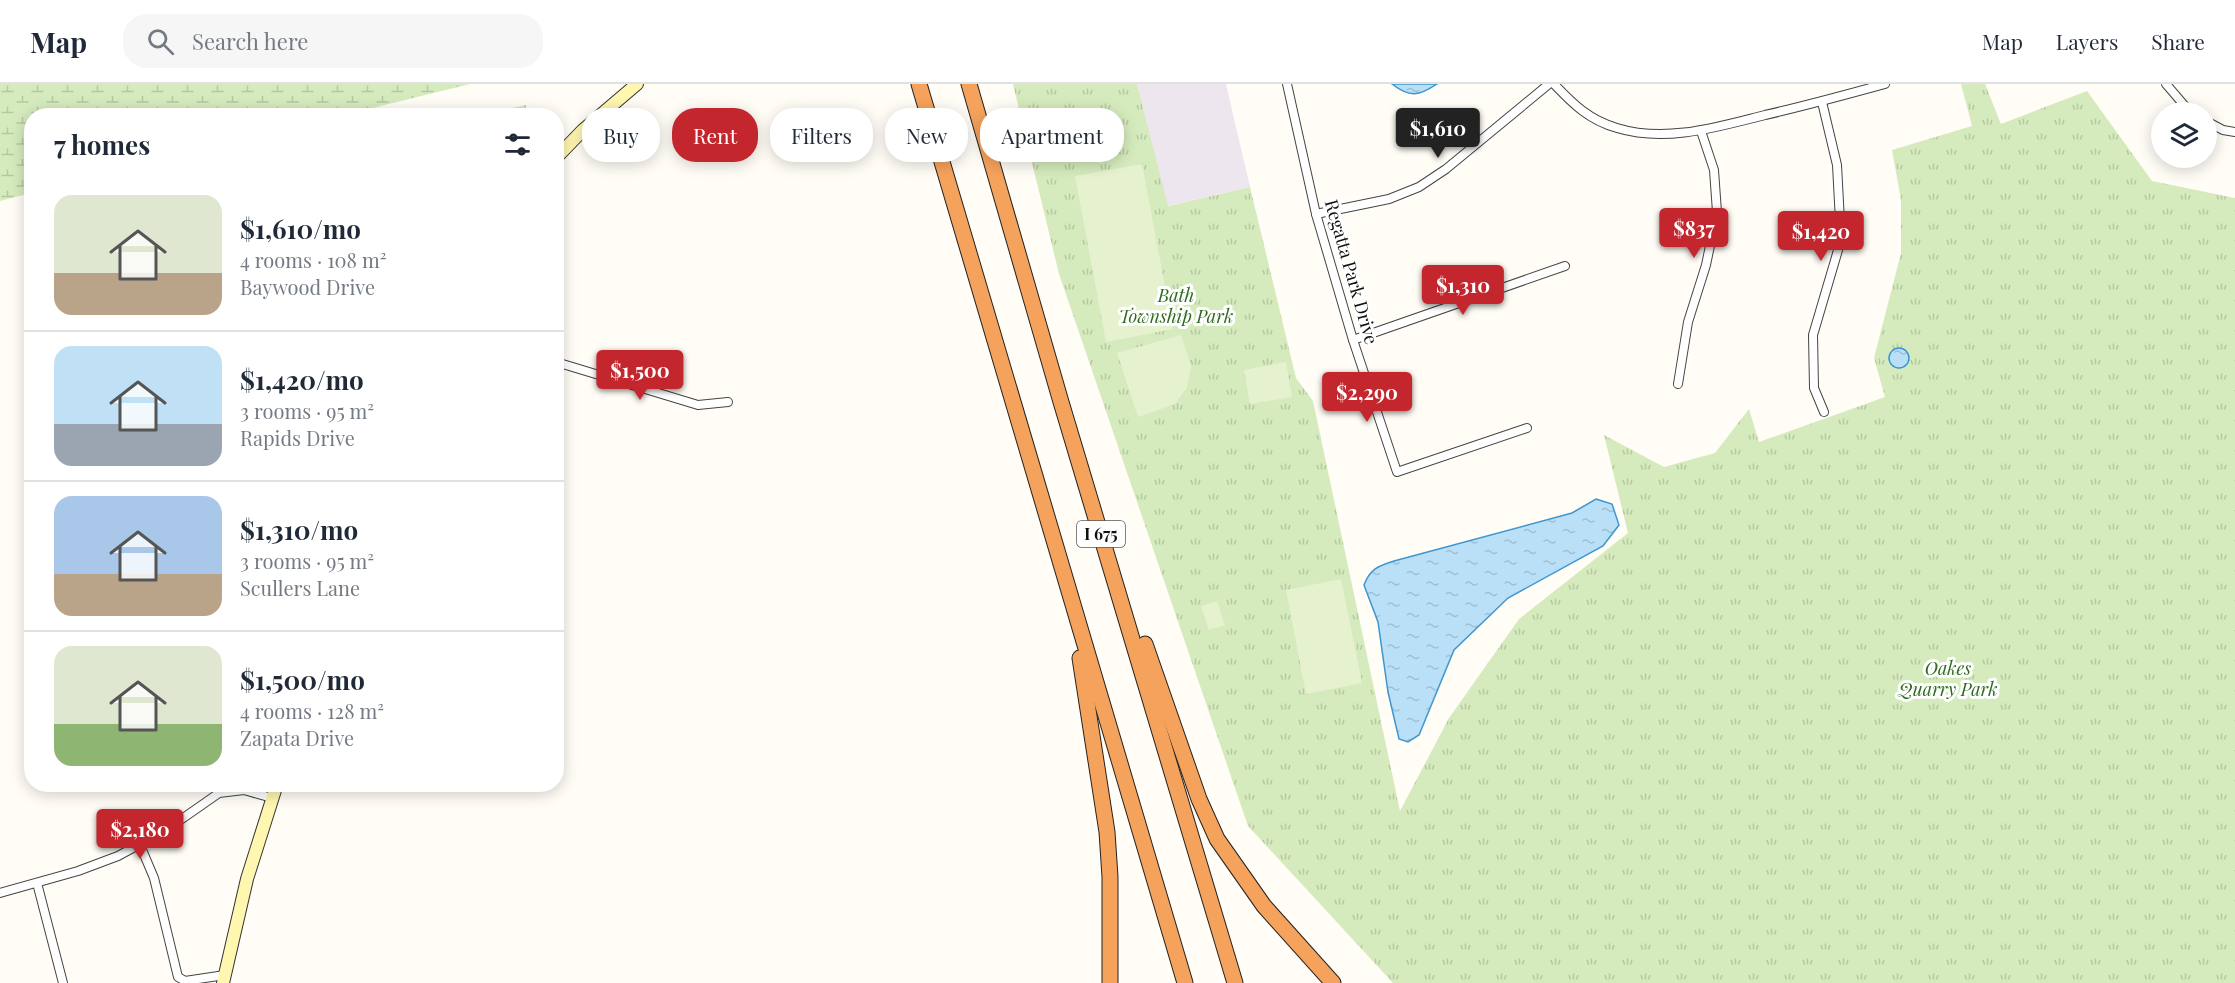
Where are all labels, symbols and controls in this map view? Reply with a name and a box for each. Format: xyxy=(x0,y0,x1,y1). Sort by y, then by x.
search box xyxy=(123,14,543,68)
text: Map xyxy=(30,23,87,60)
icon: search xyxy=(144,25,177,58)
text: Search here xyxy=(192,26,308,56)
text: Map xyxy=(1982,27,2023,55)
text: Layers xyxy=(2056,27,2118,55)
text: Share xyxy=(2151,27,2205,55)
map controls xyxy=(2151,102,2217,168)
button: layers xyxy=(2151,102,2217,168)
chip: Buy xyxy=(582,108,660,162)
chip: Rent xyxy=(672,108,758,162)
chip: Filters xyxy=(770,108,873,162)
chip: New xyxy=(885,108,968,162)
chip: Apartment xyxy=(980,108,1124,162)
pin: $1,610 xyxy=(1389,108,1487,159)
text: $1,610 xyxy=(1410,114,1466,141)
text: 7 homes xyxy=(54,127,150,162)
icon: filters xyxy=(501,128,534,161)
street label: Regatta Park Drive xyxy=(1320,197,1384,347)
pin: $837 xyxy=(1658,208,1730,259)
text: $1,610/mo xyxy=(240,211,361,246)
pin: $1,420 xyxy=(1772,211,1870,262)
text: $837 xyxy=(1673,214,1715,241)
text: $1,420 xyxy=(1792,217,1850,244)
icon: home xyxy=(102,219,174,291)
text: 4 rooms · 108 m² xyxy=(240,246,387,273)
pin: $1,310 xyxy=(1414,265,1512,316)
text: $1,310 xyxy=(1436,271,1490,298)
text: Baywood Drive xyxy=(240,273,375,300)
park label: Bath Township Park xyxy=(1119,283,1233,328)
pin: $1,500 xyxy=(591,350,689,401)
text: $1,500 xyxy=(610,356,670,383)
text: $1,420/mo xyxy=(240,362,364,397)
icon: home xyxy=(102,370,174,442)
pin: $2,290 xyxy=(1318,372,1416,423)
text: $2,290 xyxy=(1336,378,1398,405)
text: 3 rooms · 95 m² xyxy=(240,397,374,424)
text: Rapids Drive xyxy=(240,424,355,451)
text: $1,310/mo xyxy=(240,512,358,547)
icon: home xyxy=(102,520,174,592)
road number: I 675 xyxy=(1077,521,1125,547)
text: 3 rooms · 95 m² xyxy=(240,547,374,574)
text: Scullers Lane xyxy=(240,574,360,601)
park label: Oakes Quarry Park xyxy=(1898,656,1998,701)
text: $1,500/mo xyxy=(240,662,365,697)
icon: home xyxy=(102,670,174,742)
text: 4 rooms · 128 m² xyxy=(240,697,384,724)
text: Zapata Drive xyxy=(240,724,354,751)
pin: $2,180 xyxy=(91,809,189,860)
text: $2,180 xyxy=(110,815,170,842)

